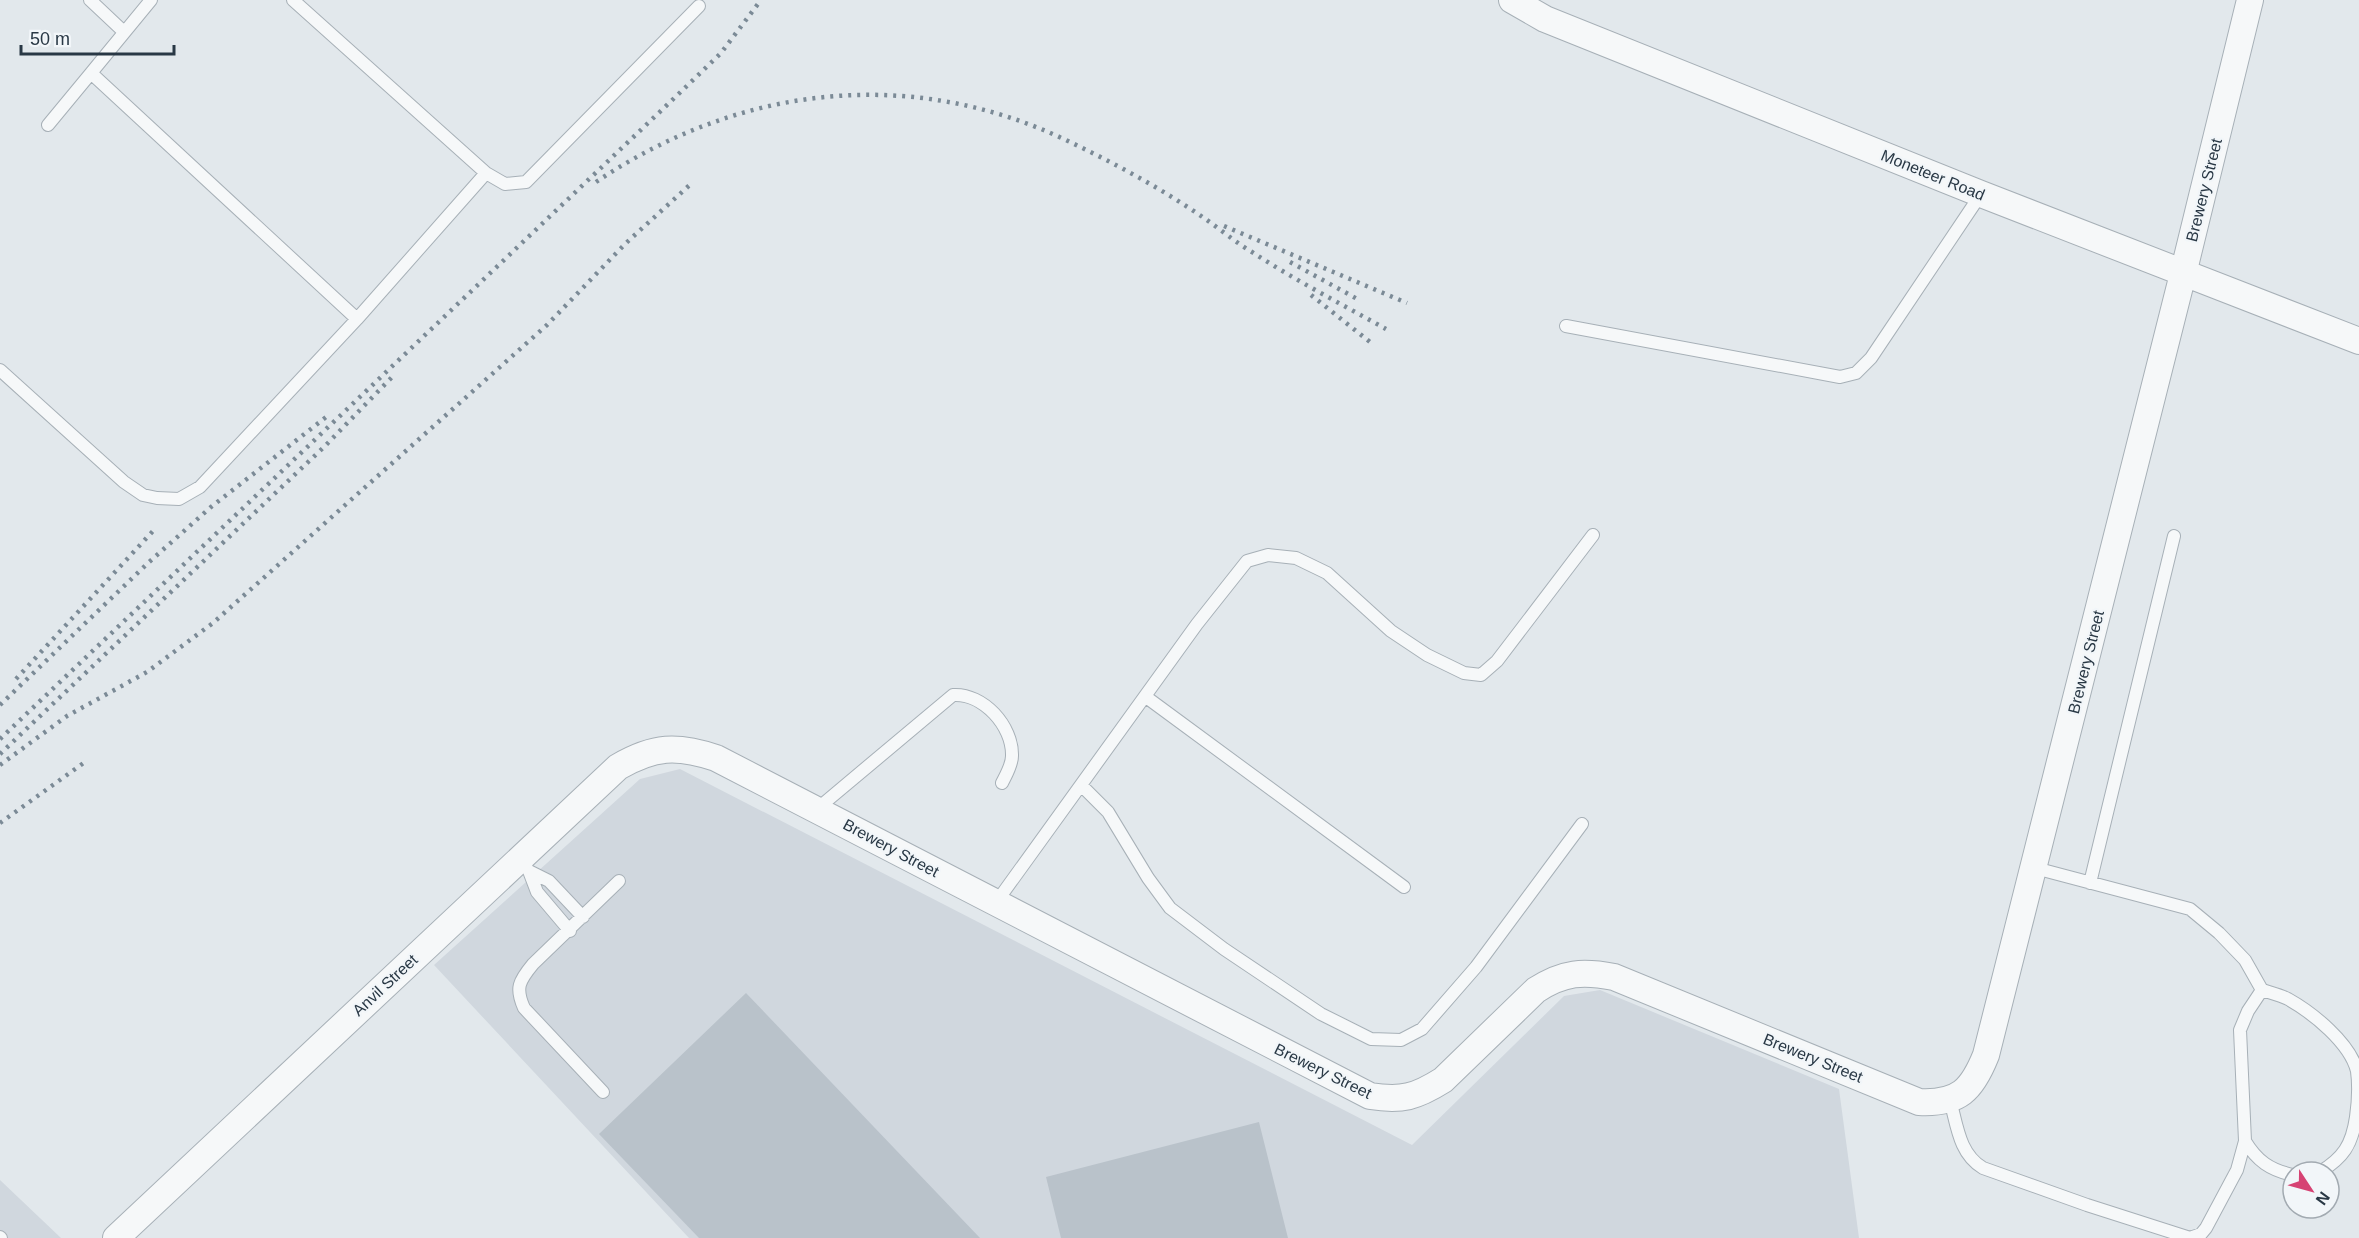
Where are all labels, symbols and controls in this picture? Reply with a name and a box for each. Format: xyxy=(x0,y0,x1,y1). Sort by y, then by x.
scale bar xyxy=(21,18,174,56)
text: 50 m xyxy=(30,29,70,49)
street label: Brewery Street xyxy=(2183,136,2225,243)
street label: Moneteer Road xyxy=(1879,146,1987,204)
street label: Brewery Street xyxy=(2065,608,2107,715)
street label: Brewery Street xyxy=(840,816,942,881)
street label: Anvil Street xyxy=(349,951,421,1019)
street label: Brewery Street xyxy=(1761,1030,1866,1086)
street label: Brewery Street xyxy=(1272,1040,1375,1102)
north arrow xyxy=(2281,1160,2341,1220)
text: N xyxy=(2312,1189,2333,1208)

